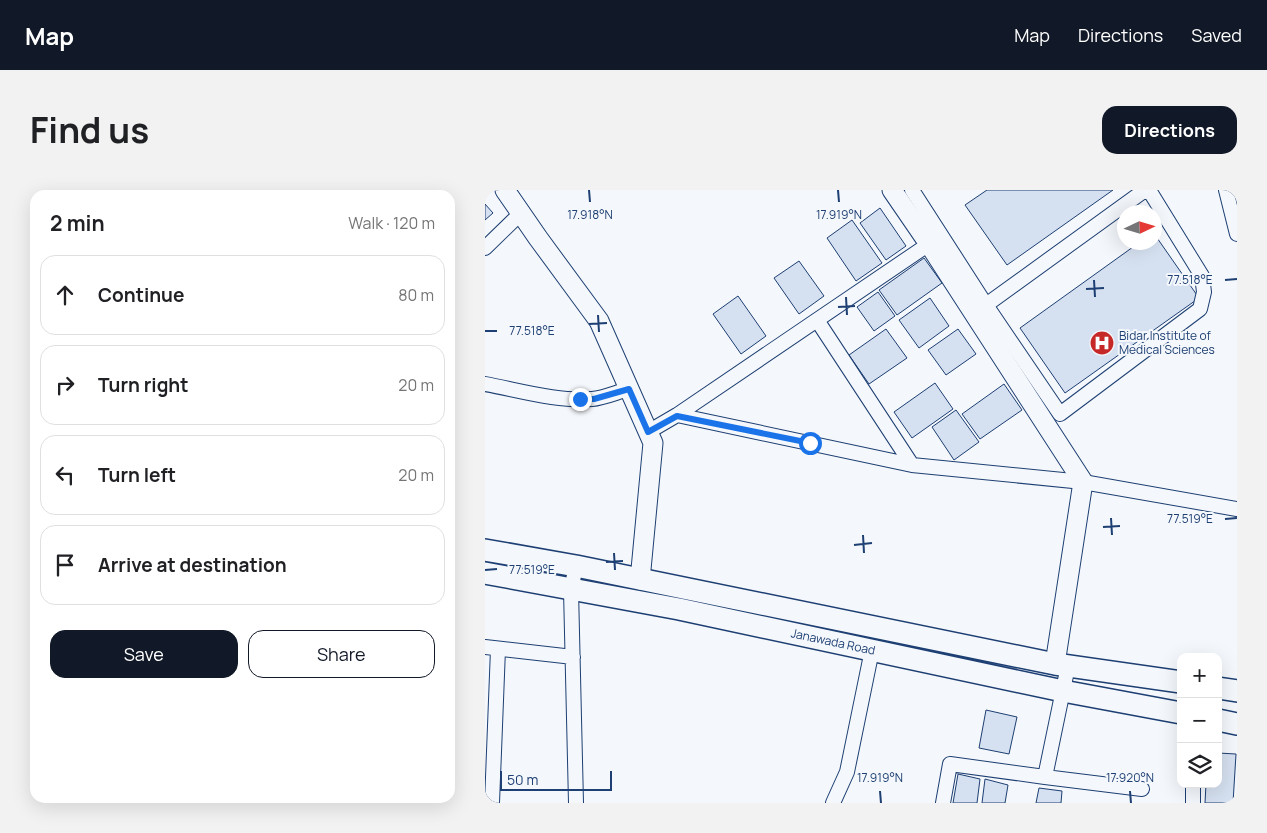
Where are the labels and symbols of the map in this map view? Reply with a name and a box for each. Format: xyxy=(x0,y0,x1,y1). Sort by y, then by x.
north arrow xyxy=(1117,205,1162,250)
text: 17.918°N xyxy=(567,206,613,223)
text: 17.919°N xyxy=(816,206,862,223)
text: 77.518°E xyxy=(1167,271,1213,288)
text: 77.518°E xyxy=(509,322,555,339)
place label: Bidar Institute of Medical Sciences xyxy=(1119,327,1215,358)
hospital icon: Bidar Institute of Medical Sciences xyxy=(1089,330,1115,356)
route end xyxy=(569,388,592,411)
route start xyxy=(799,432,822,455)
text: 77.519°E xyxy=(1167,510,1213,527)
text: 77.519°E xyxy=(509,561,555,578)
street label: Janawada Road xyxy=(789,624,877,659)
scale bar xyxy=(500,768,613,791)
text: 17.919°N xyxy=(857,769,903,786)
text: 17.920°N xyxy=(1106,769,1154,786)

